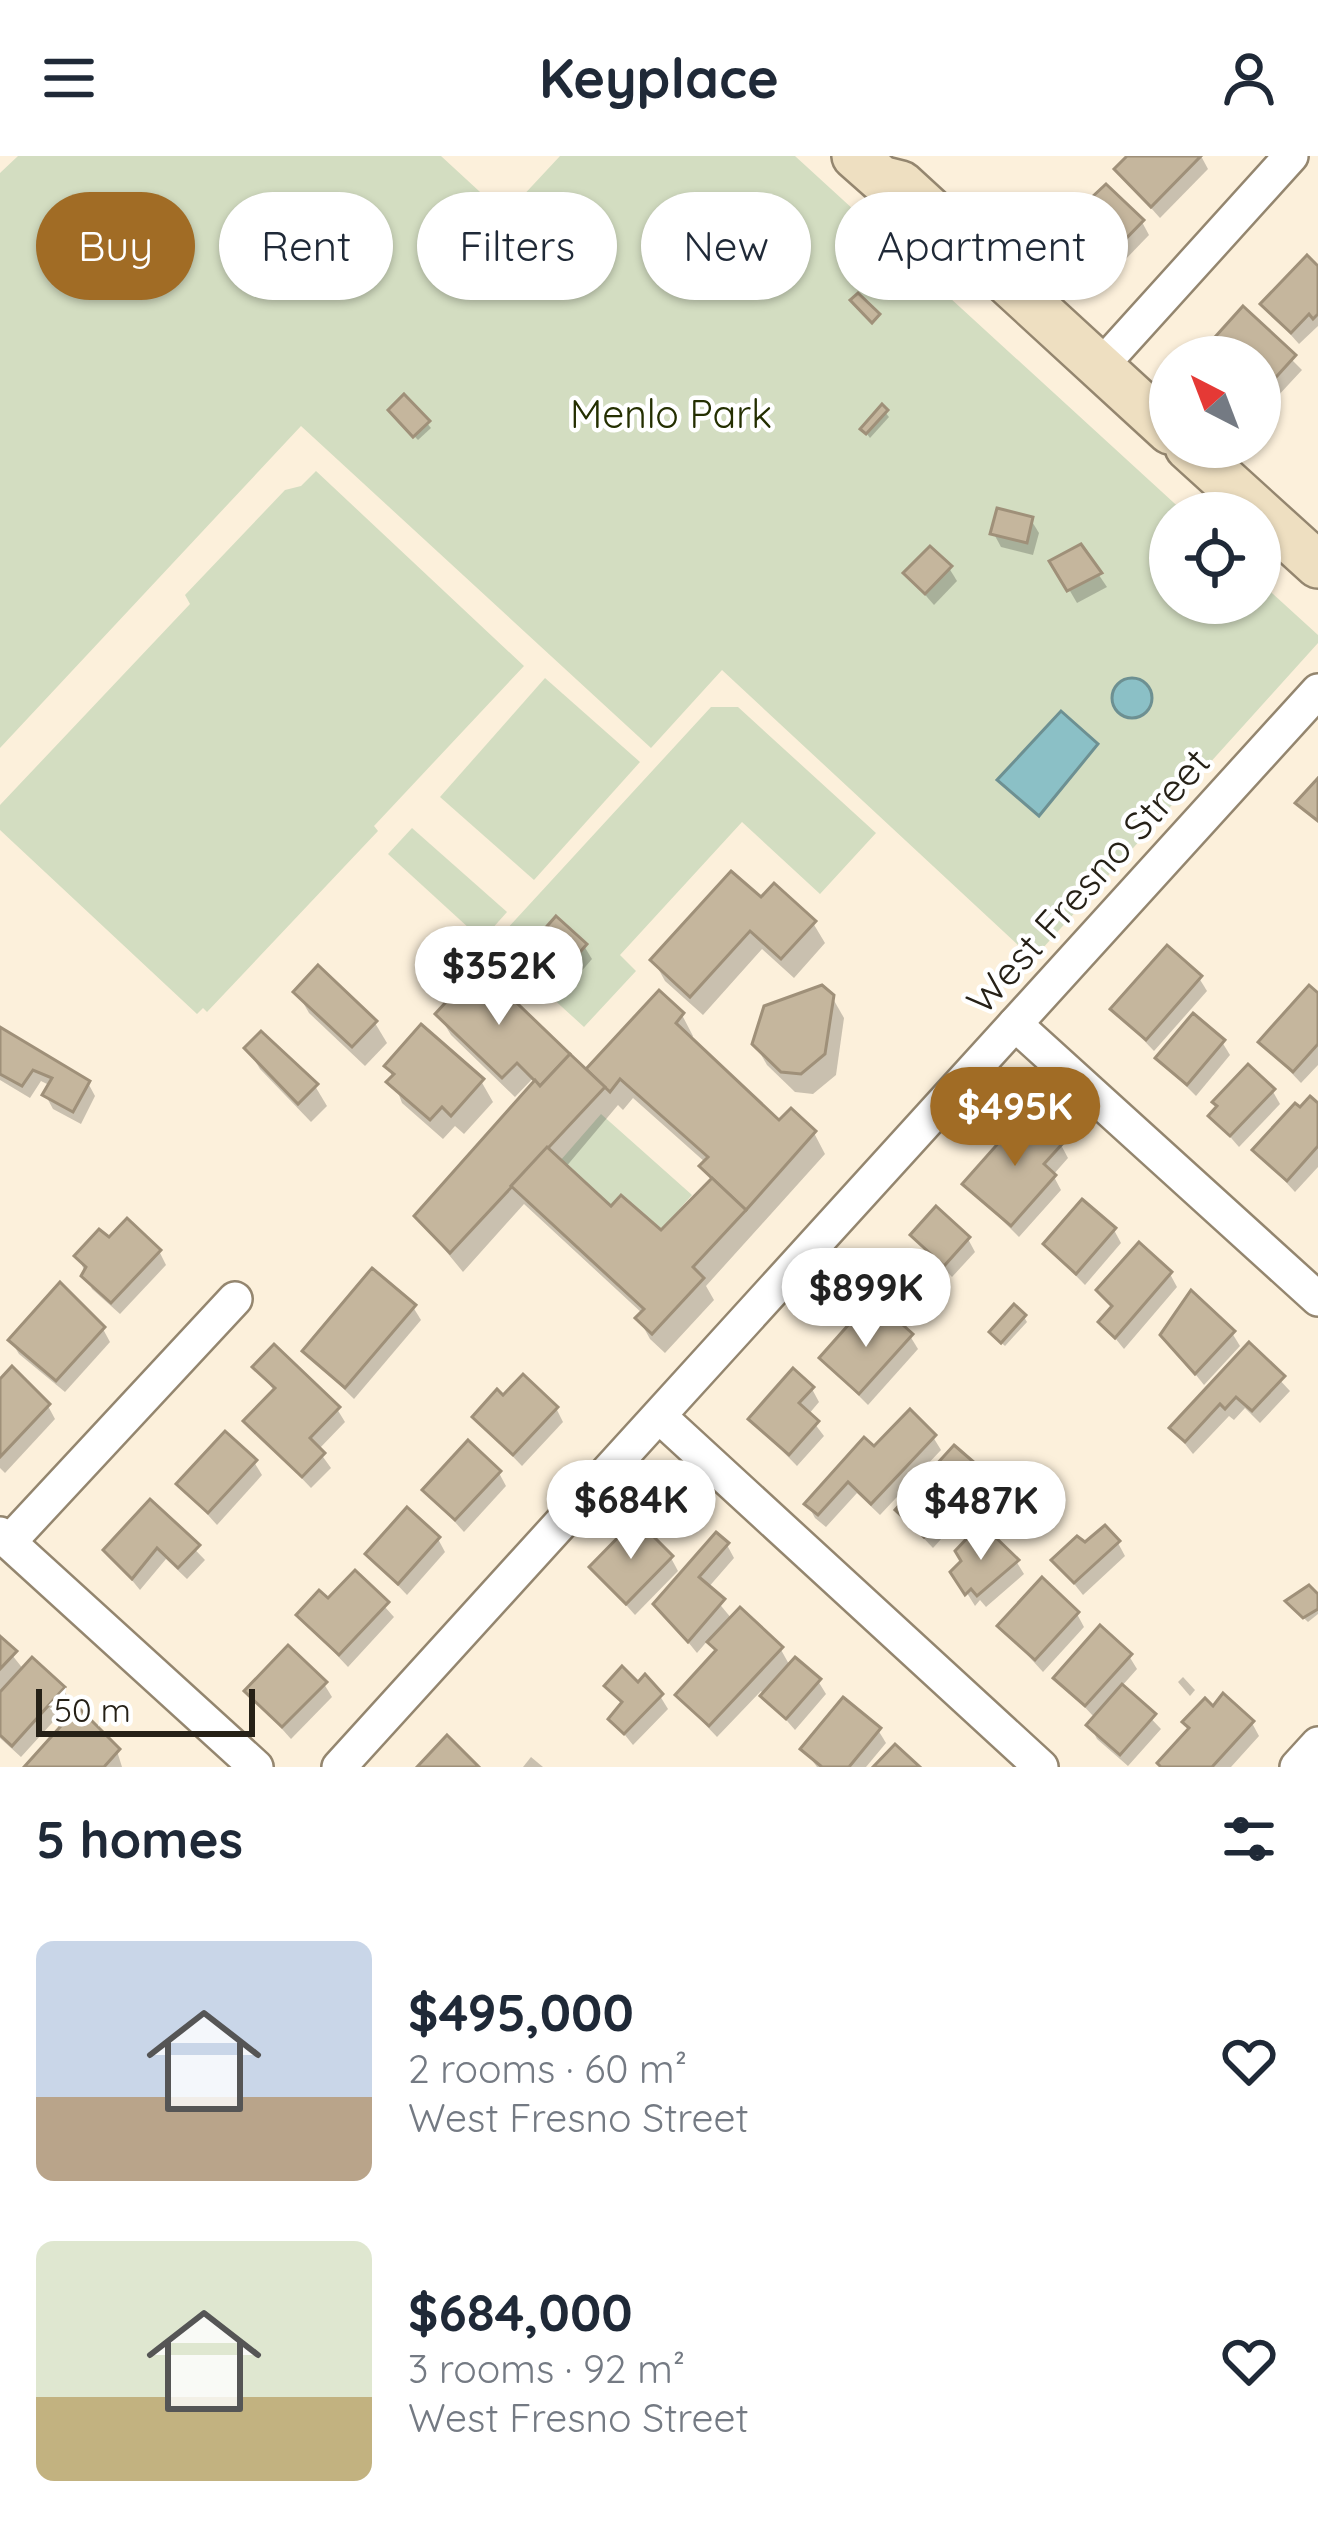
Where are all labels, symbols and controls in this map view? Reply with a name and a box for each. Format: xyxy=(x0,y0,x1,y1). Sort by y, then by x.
text: Keyplace xyxy=(539,44,779,112)
icon: menu xyxy=(36,45,102,111)
icon: person xyxy=(1216,45,1282,111)
chip: Buy xyxy=(36,192,195,300)
chip: Rent xyxy=(219,192,393,300)
chip: Filters xyxy=(417,192,617,300)
chip: New xyxy=(641,192,811,300)
chip: Apartment xyxy=(835,192,1128,300)
north arrow xyxy=(1149,336,1281,468)
map controls xyxy=(1149,336,1281,624)
park label: Menlo Park xyxy=(570,389,772,438)
button: locate xyxy=(1149,492,1281,624)
street label: West Fresno Street xyxy=(955,738,1220,1024)
pin: $352K xyxy=(415,926,583,1028)
text: $352K xyxy=(442,940,556,989)
pin: $495K xyxy=(931,1067,1099,1169)
text: $495K xyxy=(957,1081,1073,1130)
pin: $899K xyxy=(782,1248,950,1350)
text: $899K xyxy=(809,1262,923,1311)
pin: $684K xyxy=(547,1460,715,1562)
pin: $487K xyxy=(897,1461,1065,1563)
text: $684K xyxy=(574,1474,688,1523)
text: $487K xyxy=(924,1475,1038,1524)
scale bar xyxy=(36,1683,255,1736)
text: 50 m xyxy=(54,1689,131,1730)
icon: filters xyxy=(1216,1806,1282,1872)
text: 5 homes xyxy=(36,1807,243,1871)
text: $495,000 xyxy=(408,1980,634,2044)
icon: home xyxy=(132,1989,276,2133)
icon: heart xyxy=(1216,2028,1282,2094)
text: 2 rooms · 60 m² xyxy=(408,2044,687,2093)
text: West Fresno Street xyxy=(408,2093,749,2142)
text: $684,000 xyxy=(408,2280,633,2344)
icon: home xyxy=(132,2289,276,2433)
icon: heart xyxy=(1216,2328,1282,2394)
text: 3 rooms · 92 m² xyxy=(408,2344,685,2393)
text: West Fresno Street xyxy=(408,2393,749,2442)

